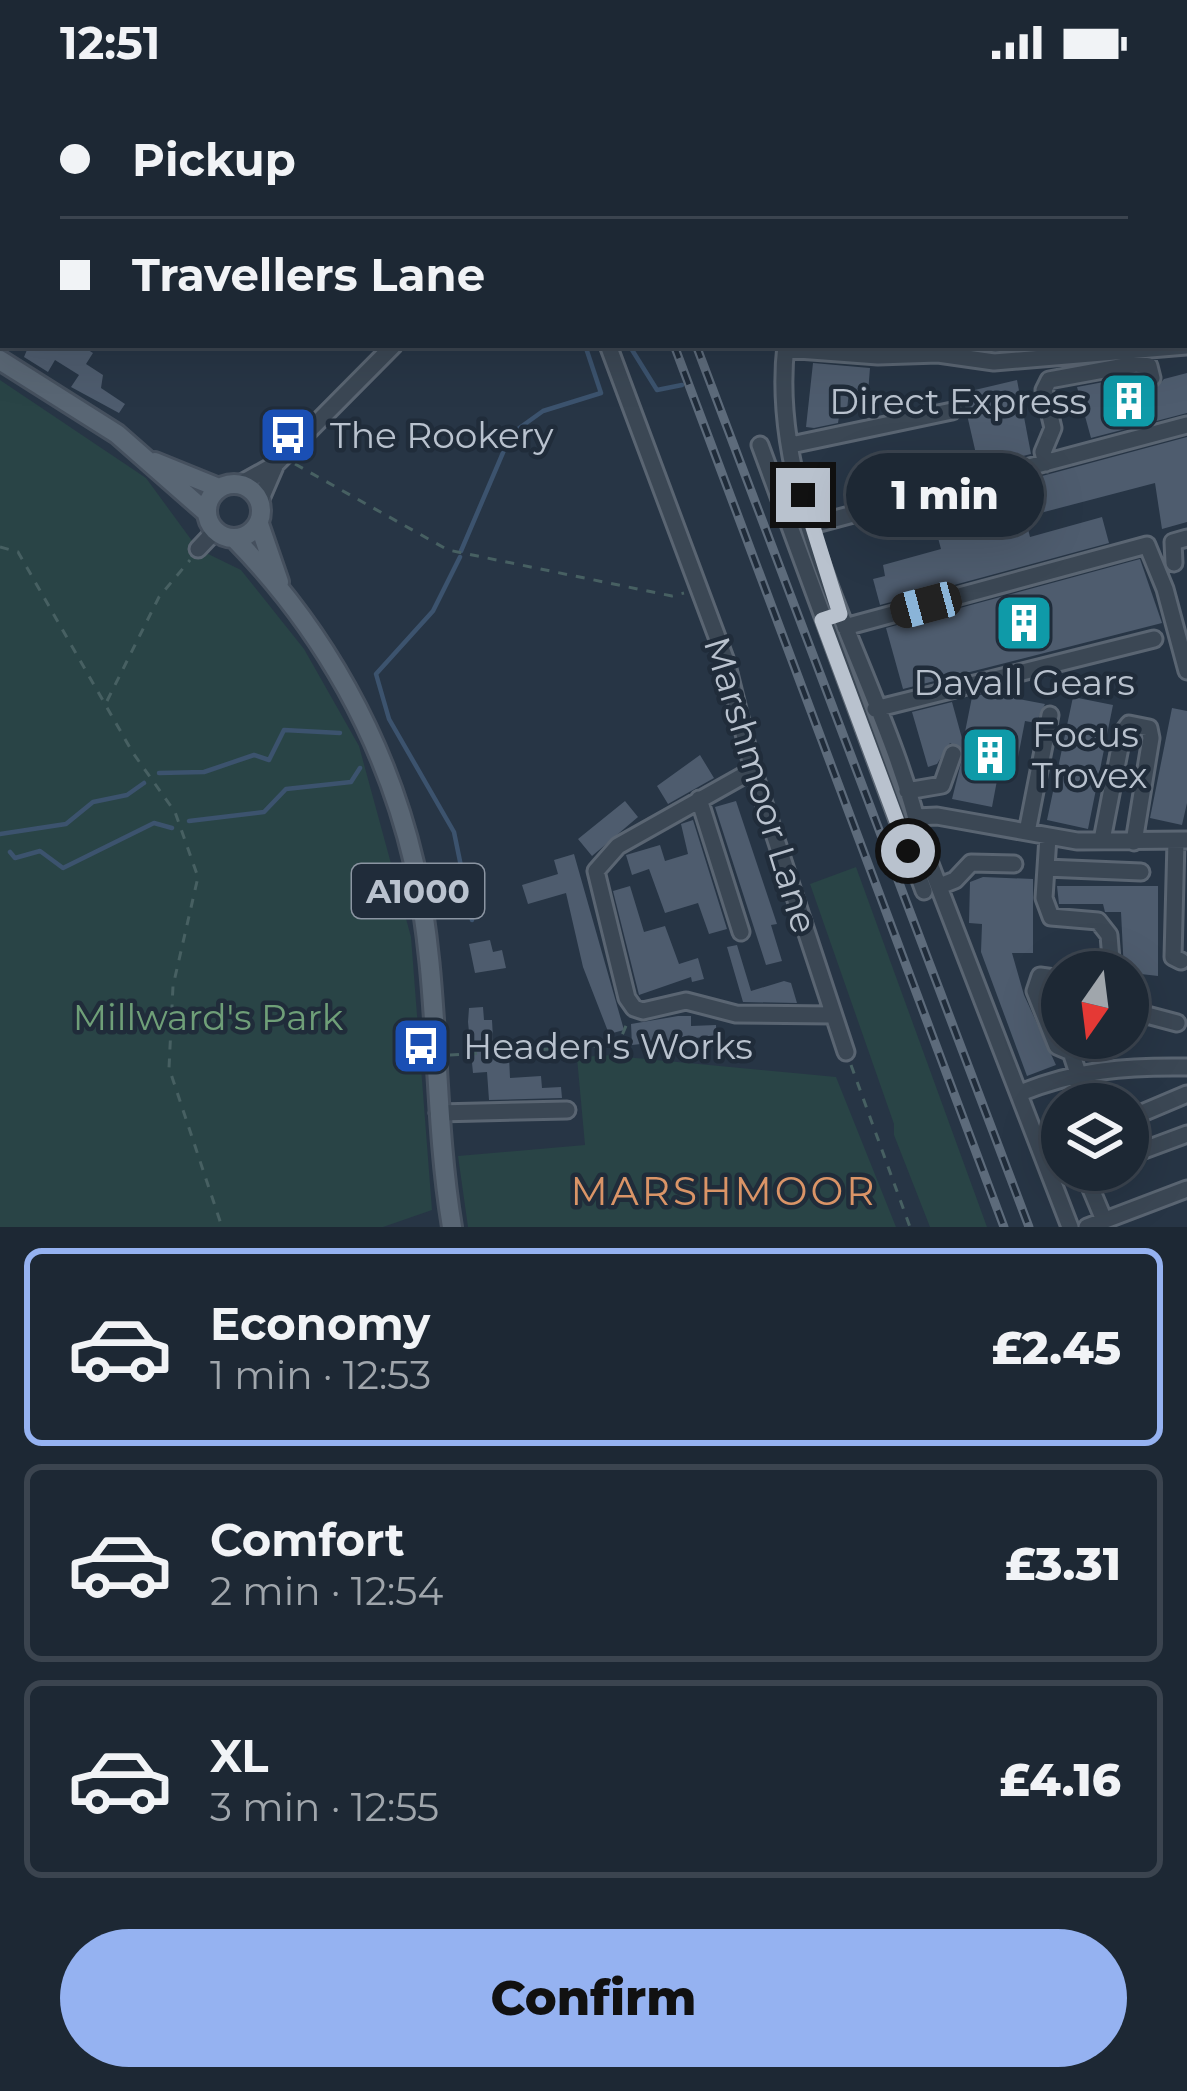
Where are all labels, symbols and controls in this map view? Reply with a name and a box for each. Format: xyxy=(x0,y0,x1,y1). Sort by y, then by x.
text: 12:51 xyxy=(60,15,160,70)
text: Pickup xyxy=(132,132,296,187)
text: Travellers Lane xyxy=(132,247,485,302)
building icon: Direct Express xyxy=(1098,370,1160,432)
place label: Direct Express xyxy=(829,379,1087,423)
bus stop icon: The Rookery xyxy=(257,404,319,466)
place label: The Rookery xyxy=(330,413,554,457)
callout: 1 min xyxy=(845,453,1043,537)
route end xyxy=(776,468,830,522)
text: 1 min xyxy=(891,471,999,519)
car xyxy=(887,578,965,632)
building icon: Davall Gears xyxy=(993,592,1055,654)
street label: Marshmoor Lane xyxy=(695,631,827,939)
place label: Davall Gears xyxy=(913,660,1135,704)
place label: Focus Trovex xyxy=(1032,712,1148,797)
building icon: Focus Trovex xyxy=(959,724,1021,786)
route start xyxy=(881,824,935,878)
road number: A1000 xyxy=(352,864,484,918)
north arrow xyxy=(1041,951,1149,1059)
map controls xyxy=(1041,951,1149,1191)
park label: Millward's Park xyxy=(73,995,344,1039)
bus stop icon: Headen's Works xyxy=(390,1015,452,1077)
place label: Headen's Works xyxy=(463,1024,753,1068)
button: layers xyxy=(1041,1083,1149,1191)
district label: MARSHMOOR xyxy=(571,1167,877,1215)
icon: car xyxy=(66,1293,174,1401)
text: Economy xyxy=(210,1296,430,1351)
text: £2.45 xyxy=(992,1320,1121,1375)
text: 1 min · 12:53 xyxy=(210,1351,431,1399)
icon: car xyxy=(66,1509,174,1617)
text: Comfort xyxy=(210,1512,405,1567)
text: £3.31 xyxy=(1005,1536,1121,1591)
text: 2 min · 12:54 xyxy=(210,1567,443,1615)
icon: car xyxy=(66,1725,174,1833)
text: XL xyxy=(210,1728,268,1783)
text: £4.16 xyxy=(1000,1752,1121,1807)
text: 3 min · 12:55 xyxy=(210,1783,439,1831)
button: Confirm xyxy=(60,1929,1127,2067)

